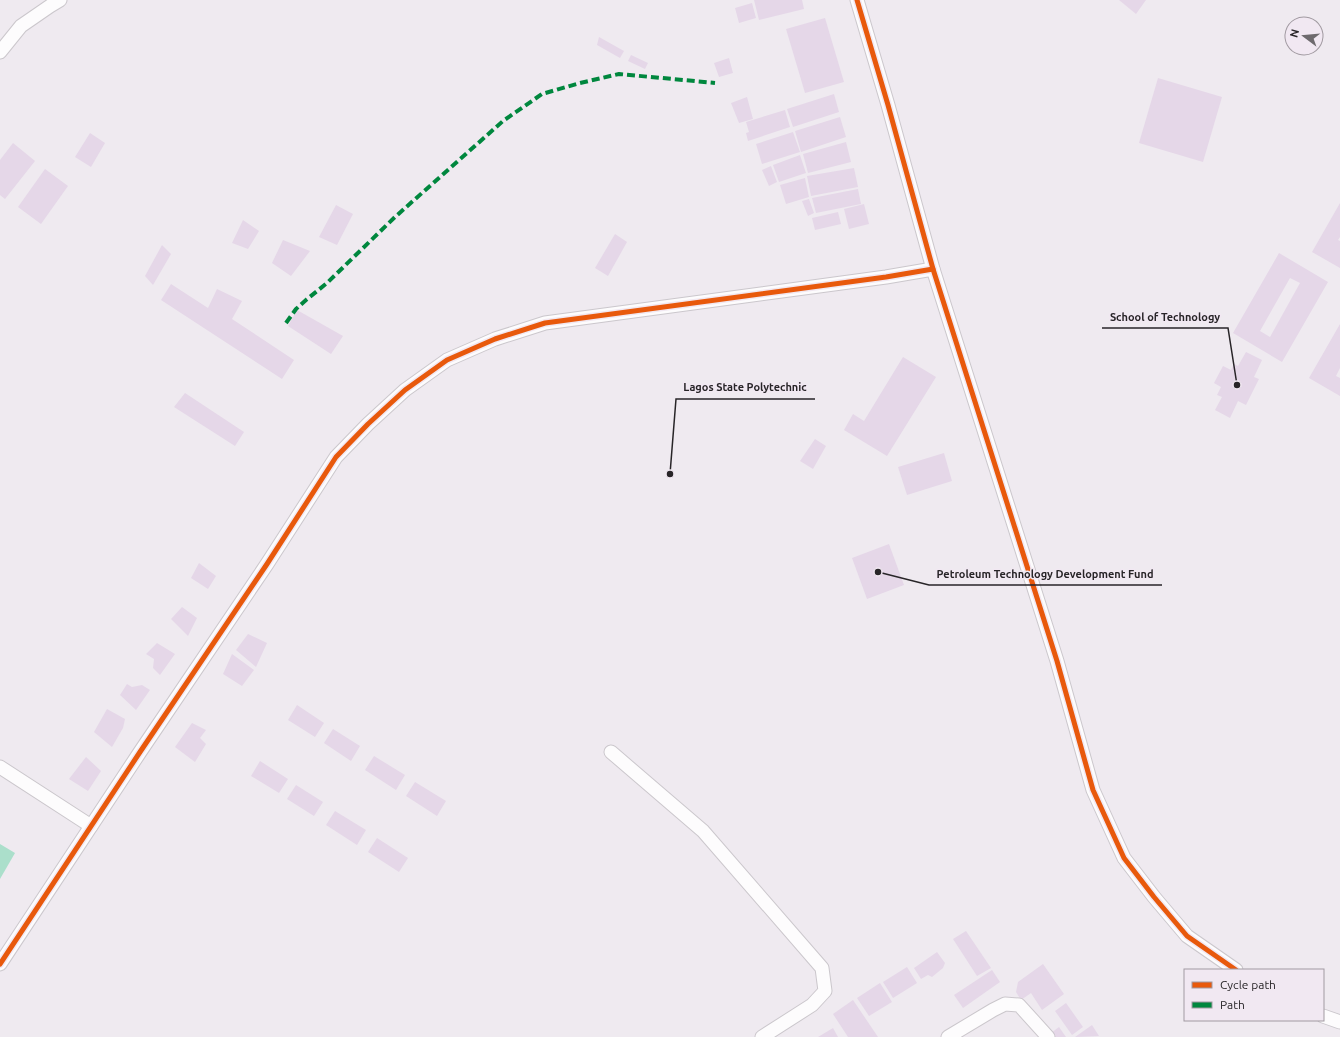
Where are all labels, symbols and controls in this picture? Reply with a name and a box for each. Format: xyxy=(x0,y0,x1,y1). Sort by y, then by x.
north arrow xyxy=(1284,16,1324,56)
text: N xyxy=(1287,28,1301,39)
callout: School of Technology xyxy=(1102,305,1228,328)
text: School of Technology xyxy=(1110,311,1220,323)
callout: Lagos State Polytechnic xyxy=(676,376,815,399)
text: Lagos State Polytechnic xyxy=(683,381,807,393)
callout: Petroleum Technology Development Fund xyxy=(929,562,1162,585)
text: Petroleum Technology Development Fund xyxy=(937,568,1153,580)
legend xyxy=(1184,969,1324,1021)
text: Cycle path xyxy=(1220,978,1276,991)
text: Path xyxy=(1220,998,1245,1011)

